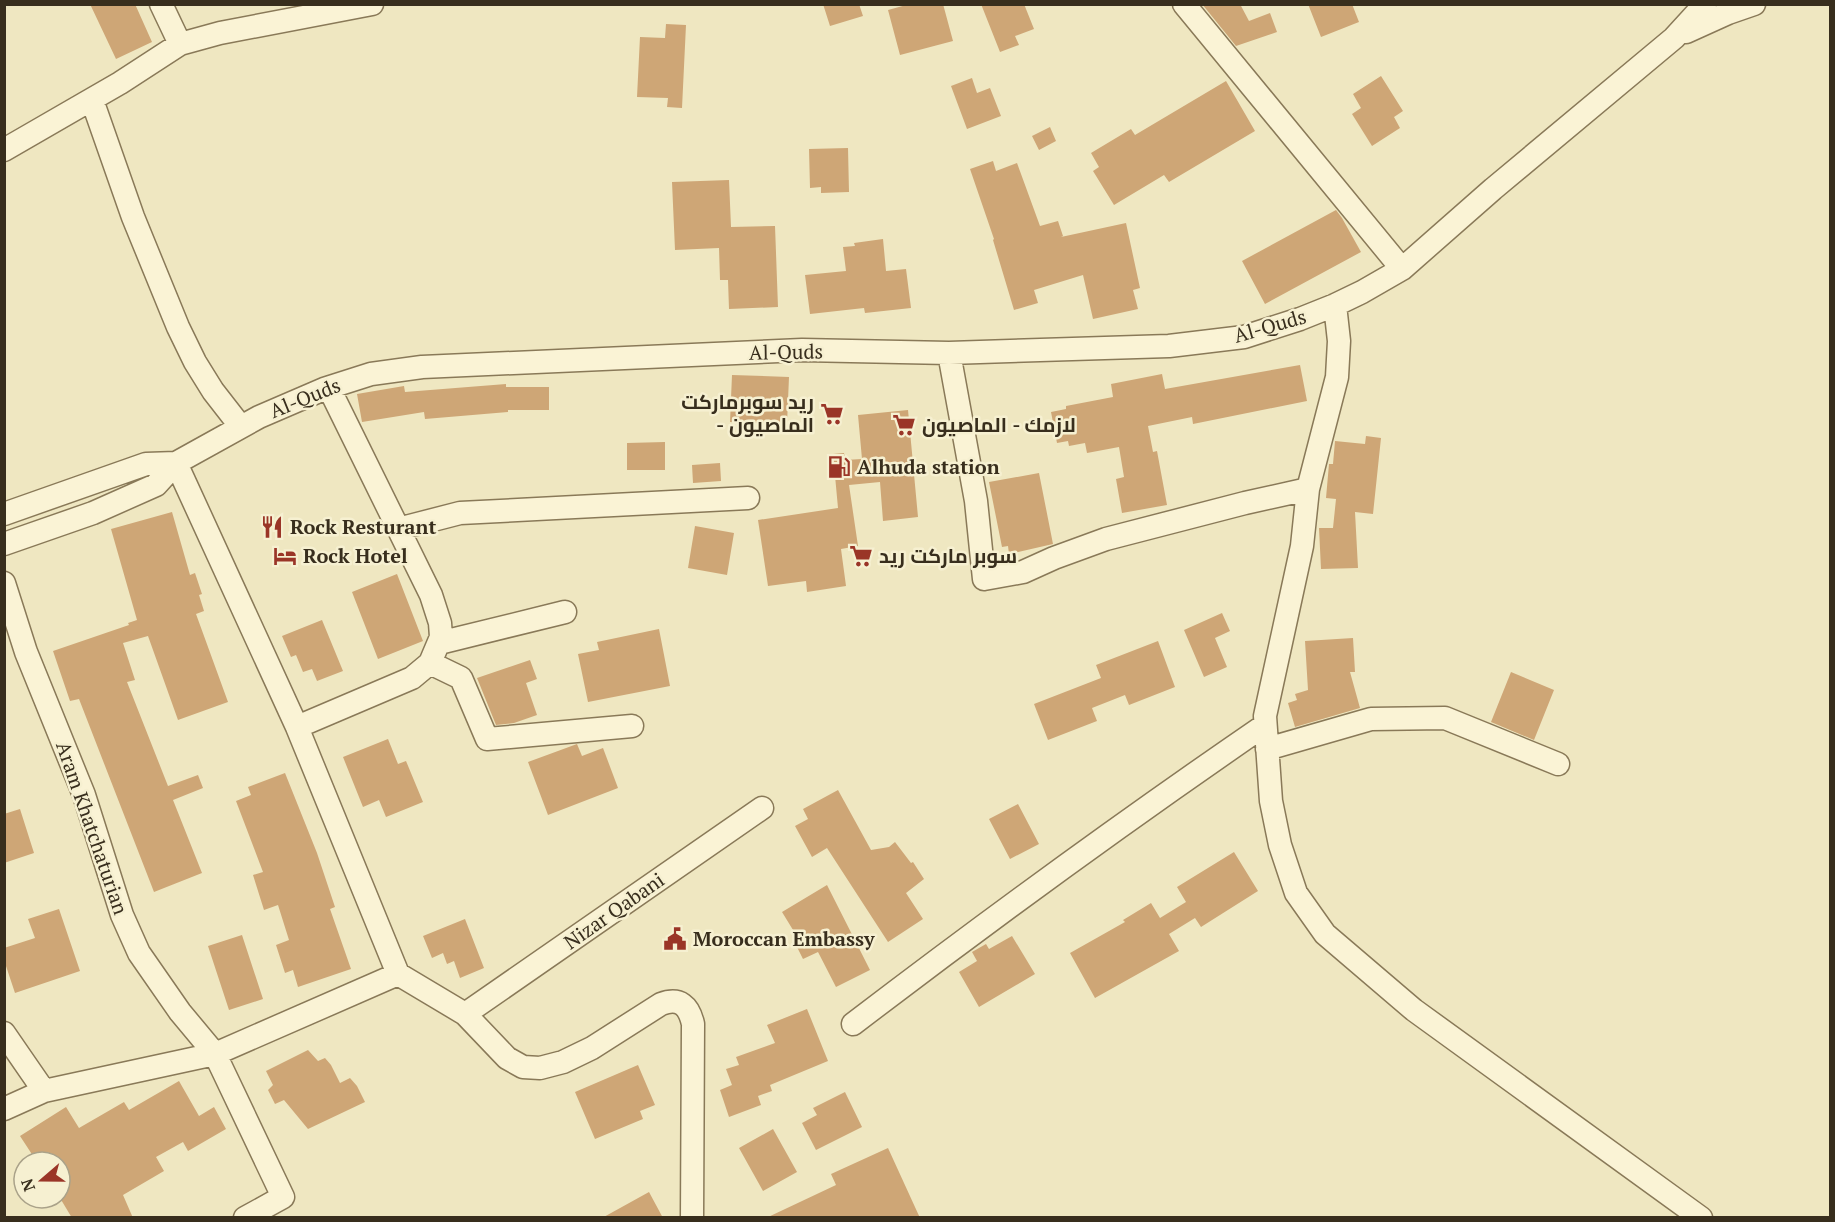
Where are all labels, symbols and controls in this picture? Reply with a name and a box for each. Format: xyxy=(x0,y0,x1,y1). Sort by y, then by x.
street label: Al-Quds xyxy=(1230,302,1309,349)
street label: Al-Quds xyxy=(749,337,823,366)
street label: Al-Quds xyxy=(265,371,344,424)
place label: ريد سوبرماركت - الماصيون xyxy=(681,388,814,438)
supermarket icon: ريد سوبرماركت - الماصيون xyxy=(819,401,845,427)
place label: لازمك - الماصيون xyxy=(922,411,1076,438)
supermarket icon: لازمك - الماصيون xyxy=(891,412,917,438)
place label: Alhuda station xyxy=(857,453,1000,480)
fuel station icon: Alhuda station xyxy=(826,454,852,480)
place label: Rock Resturant xyxy=(290,513,436,540)
restaurant icon: Rock Resturant xyxy=(259,514,285,540)
place label: Rock Hotel xyxy=(303,542,408,569)
place label: سوبر ماركت ريد xyxy=(879,542,1017,569)
hotel icon: Rock Hotel xyxy=(272,543,298,569)
supermarket icon: سوبر ماركت ريد xyxy=(848,543,874,569)
street label: Aram Khatchaturian xyxy=(50,738,135,918)
street label: Nizar Qabani xyxy=(558,866,669,955)
place label: Moroccan Embassy xyxy=(693,925,875,952)
public building icon: Moroccan Embassy xyxy=(662,926,688,952)
north arrow xyxy=(12,1150,72,1210)
text: N xyxy=(15,1176,40,1195)

